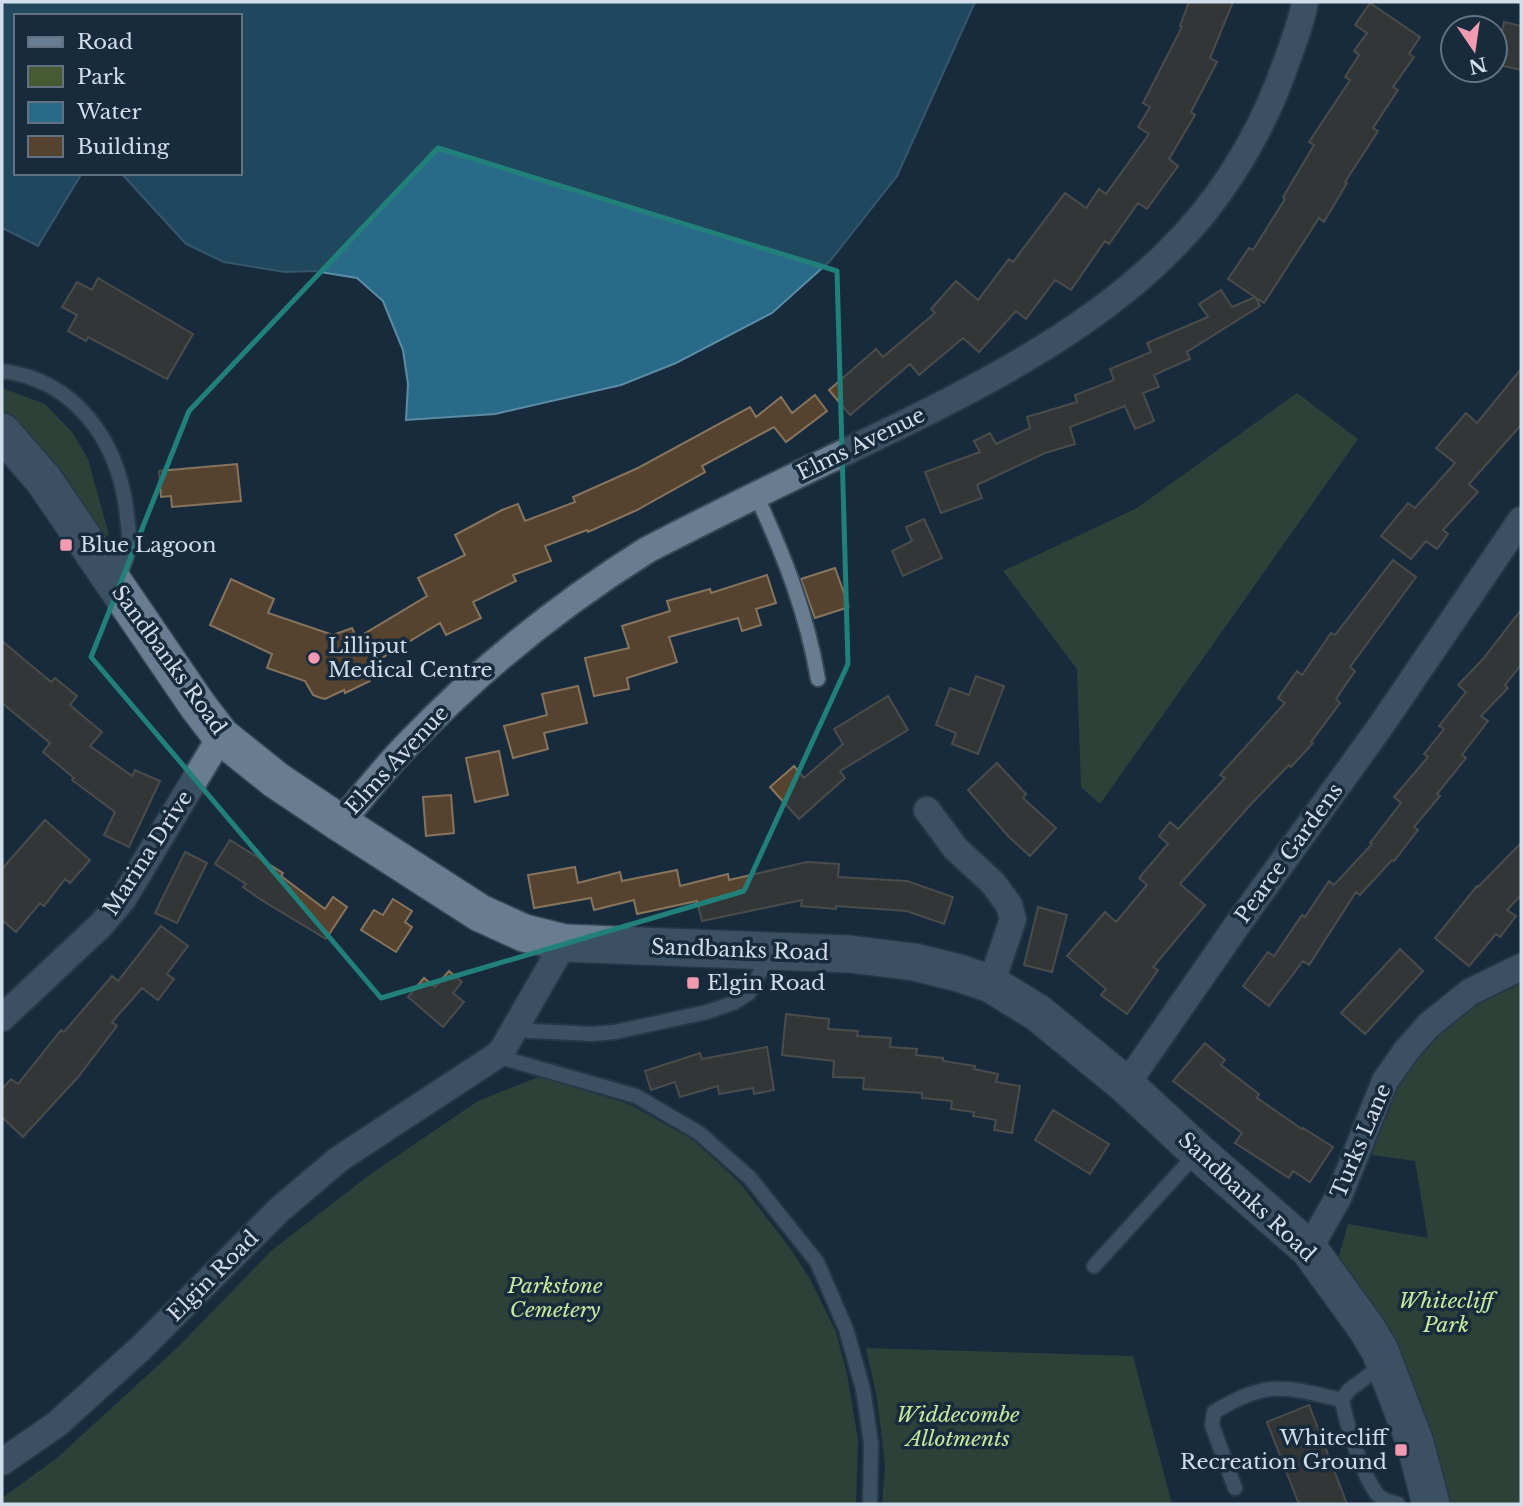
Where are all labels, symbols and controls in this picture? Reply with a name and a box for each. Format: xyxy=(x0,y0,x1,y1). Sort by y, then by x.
legend xyxy=(14,14,242,175)
north arrow xyxy=(1439,14,1509,84)
text: Road xyxy=(77,29,133,55)
text: N xyxy=(1466,52,1489,78)
text: Park xyxy=(77,64,126,90)
text: Water xyxy=(76,99,141,125)
text: Building xyxy=(77,134,170,160)
street label: Elms Avenue xyxy=(793,402,929,486)
place label: Blue Lagoon xyxy=(80,532,216,558)
marker: Blue Lagoon xyxy=(58,537,74,553)
street label: Sandbanks Road xyxy=(106,580,232,740)
place label: Lilliput Medical Centre xyxy=(328,633,493,683)
marker: Lilliput Medical Centre xyxy=(306,650,322,666)
street label: Elms Avenue xyxy=(340,700,454,820)
street label: Pearce Gardens xyxy=(1230,778,1348,928)
street label: Marina Drive xyxy=(98,786,198,920)
street label: Sandbanks Road xyxy=(651,934,829,966)
place label: Elgin Road xyxy=(707,970,825,996)
marker: Elgin Road xyxy=(685,975,701,991)
street label: Turks Lane xyxy=(1325,1080,1397,1202)
street label: Sandbanks Road xyxy=(1173,1127,1321,1267)
street label: Elgin Road xyxy=(162,1225,264,1327)
park label: Parkstone Cemetery xyxy=(506,1273,603,1323)
park label: Whitecliff Park xyxy=(1398,1288,1498,1338)
park label: Widdecombe Allotments xyxy=(896,1402,1020,1452)
place label: Whitecliff Recreation Ground xyxy=(1180,1425,1390,1475)
marker: Whitecliff Recreation Ground xyxy=(1393,1442,1409,1458)

